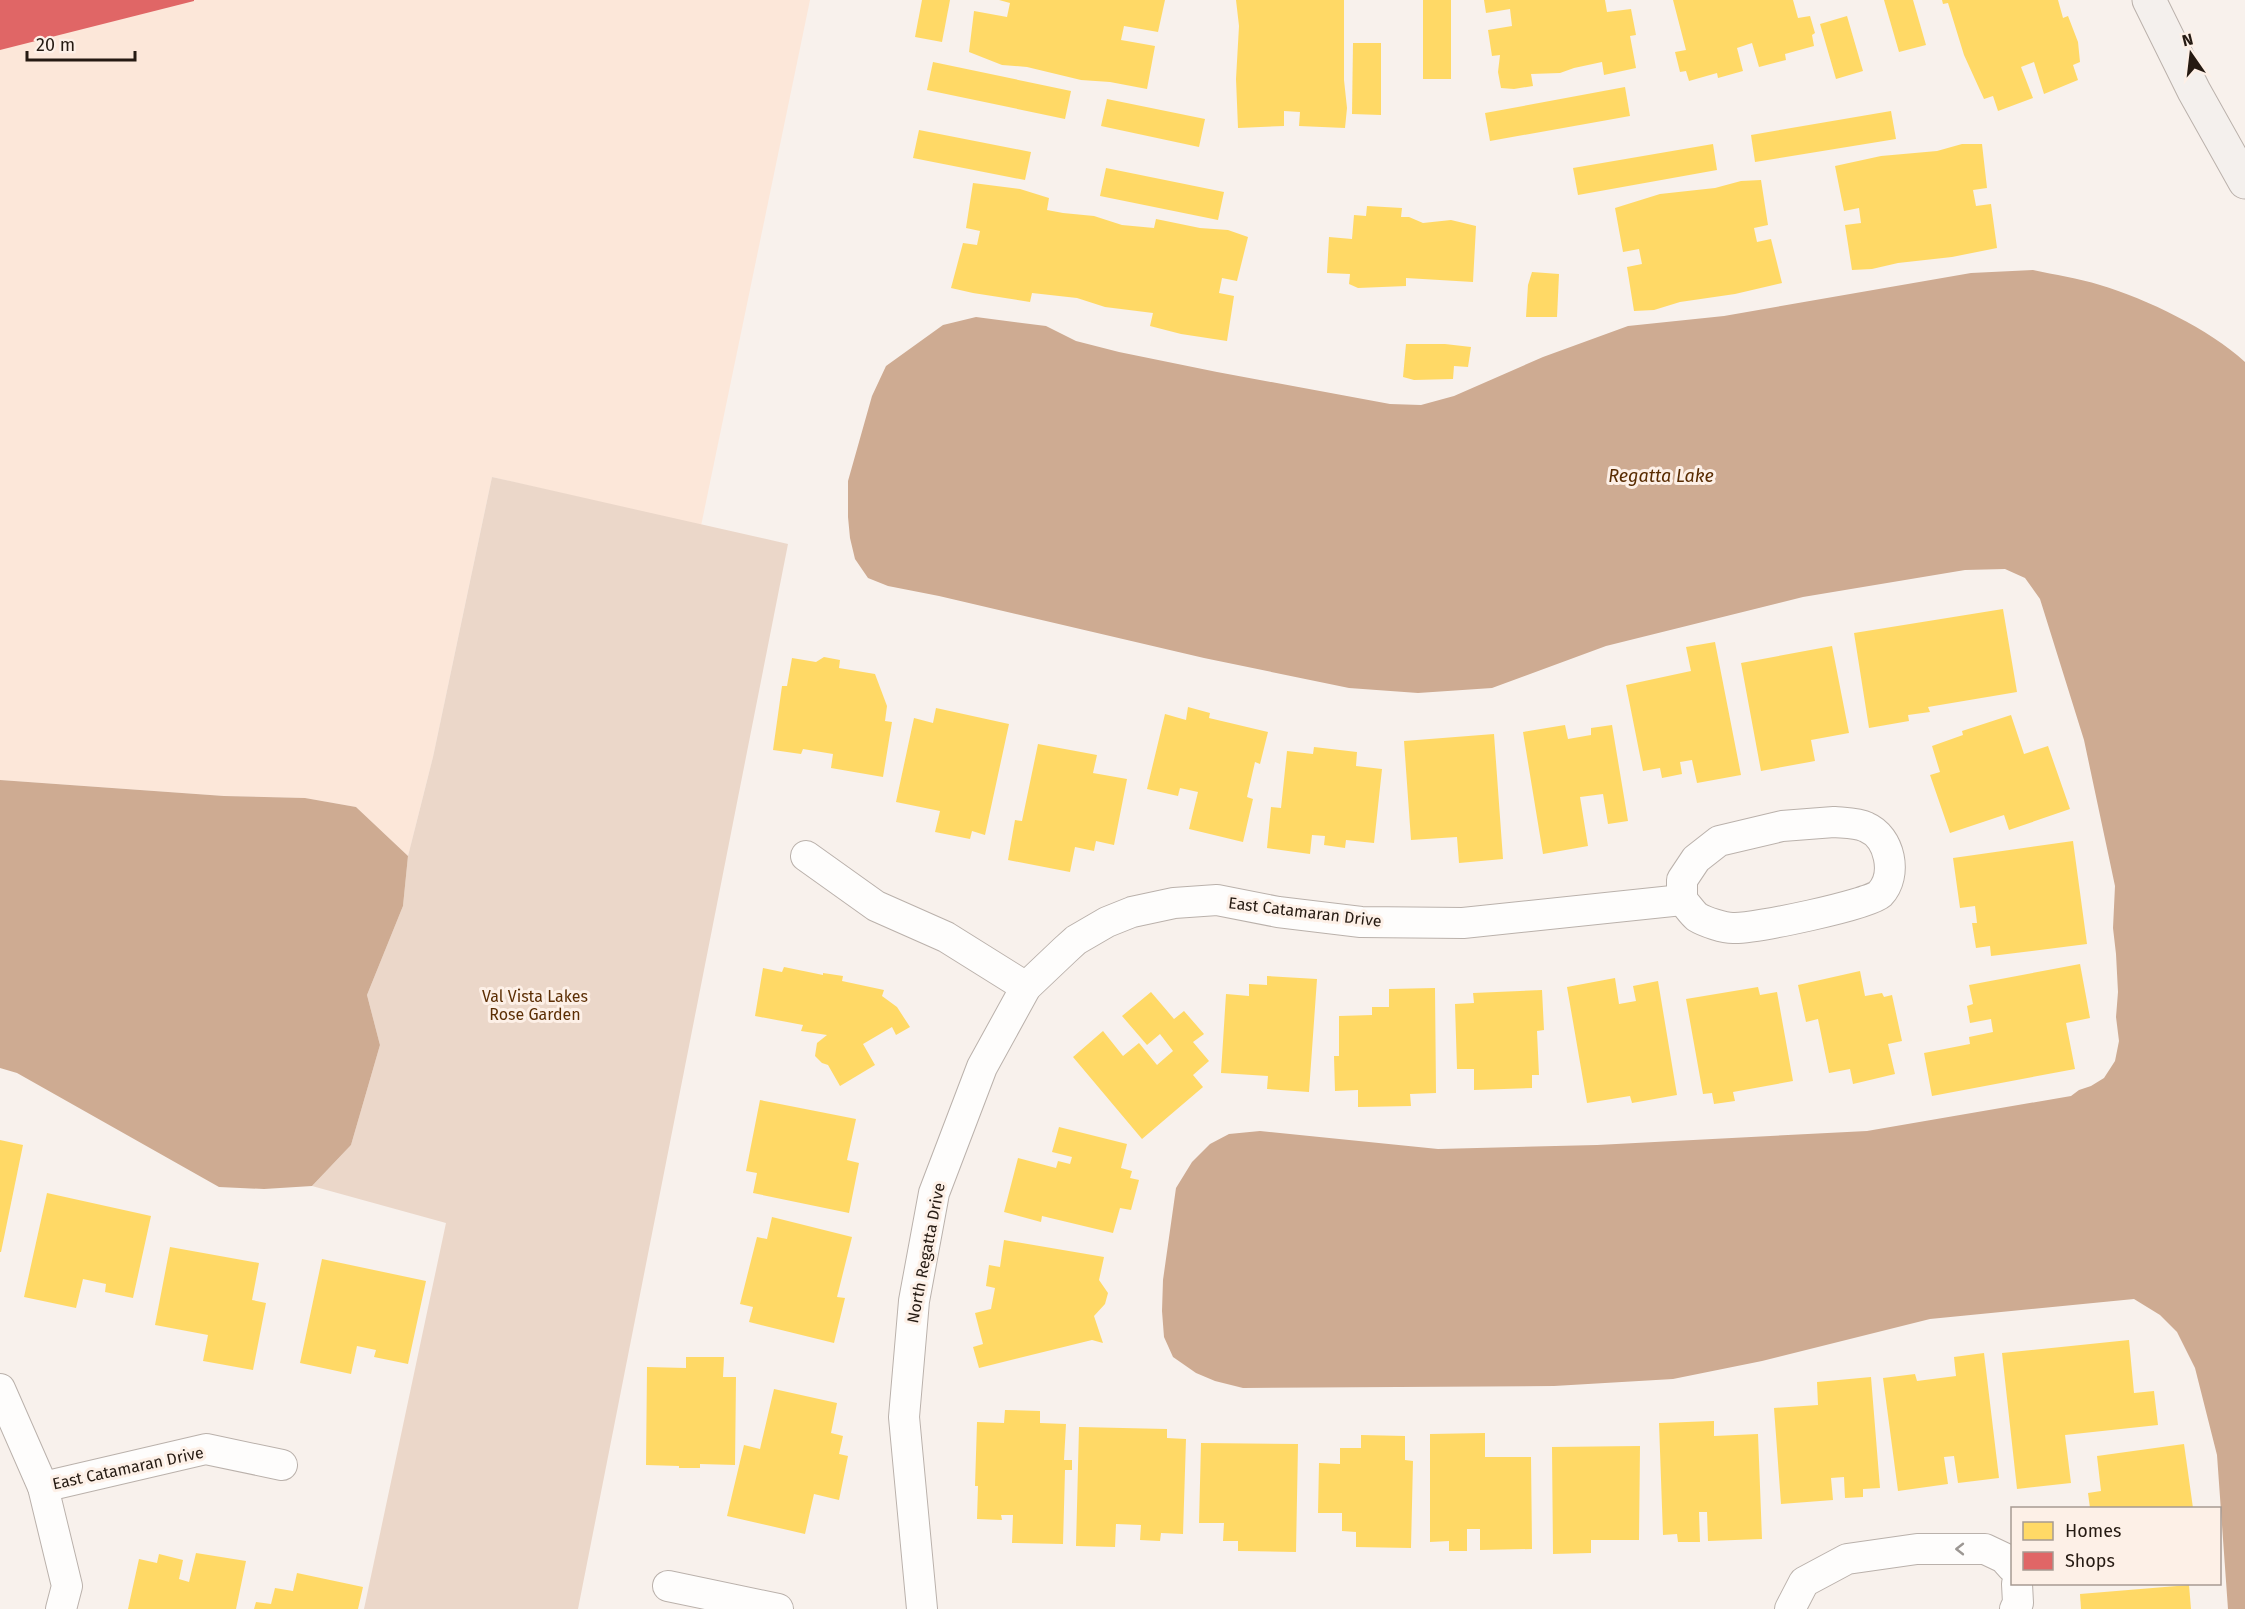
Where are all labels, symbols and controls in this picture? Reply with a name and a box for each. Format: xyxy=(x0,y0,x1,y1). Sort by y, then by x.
scale bar xyxy=(27,24,135,62)
north arrow xyxy=(2161,24,2221,84)
text: N xyxy=(2180,29,2195,50)
text: 20 m xyxy=(36,34,75,56)
water label: Regatta Lake xyxy=(1608,465,1714,487)
street label: East Catamaran Drive xyxy=(1227,893,1383,931)
park label: Val Vista Lakes Rose Garden xyxy=(482,987,588,1024)
street label: North Regatta Drive xyxy=(903,1181,949,1325)
street label: East Catamaran Drive xyxy=(51,1443,205,1493)
legend xyxy=(2011,1507,2221,1585)
text: Homes xyxy=(2065,1520,2121,1542)
one-way arrow xyxy=(1956,1543,1965,1555)
text: Shops xyxy=(2065,1550,2115,1572)

